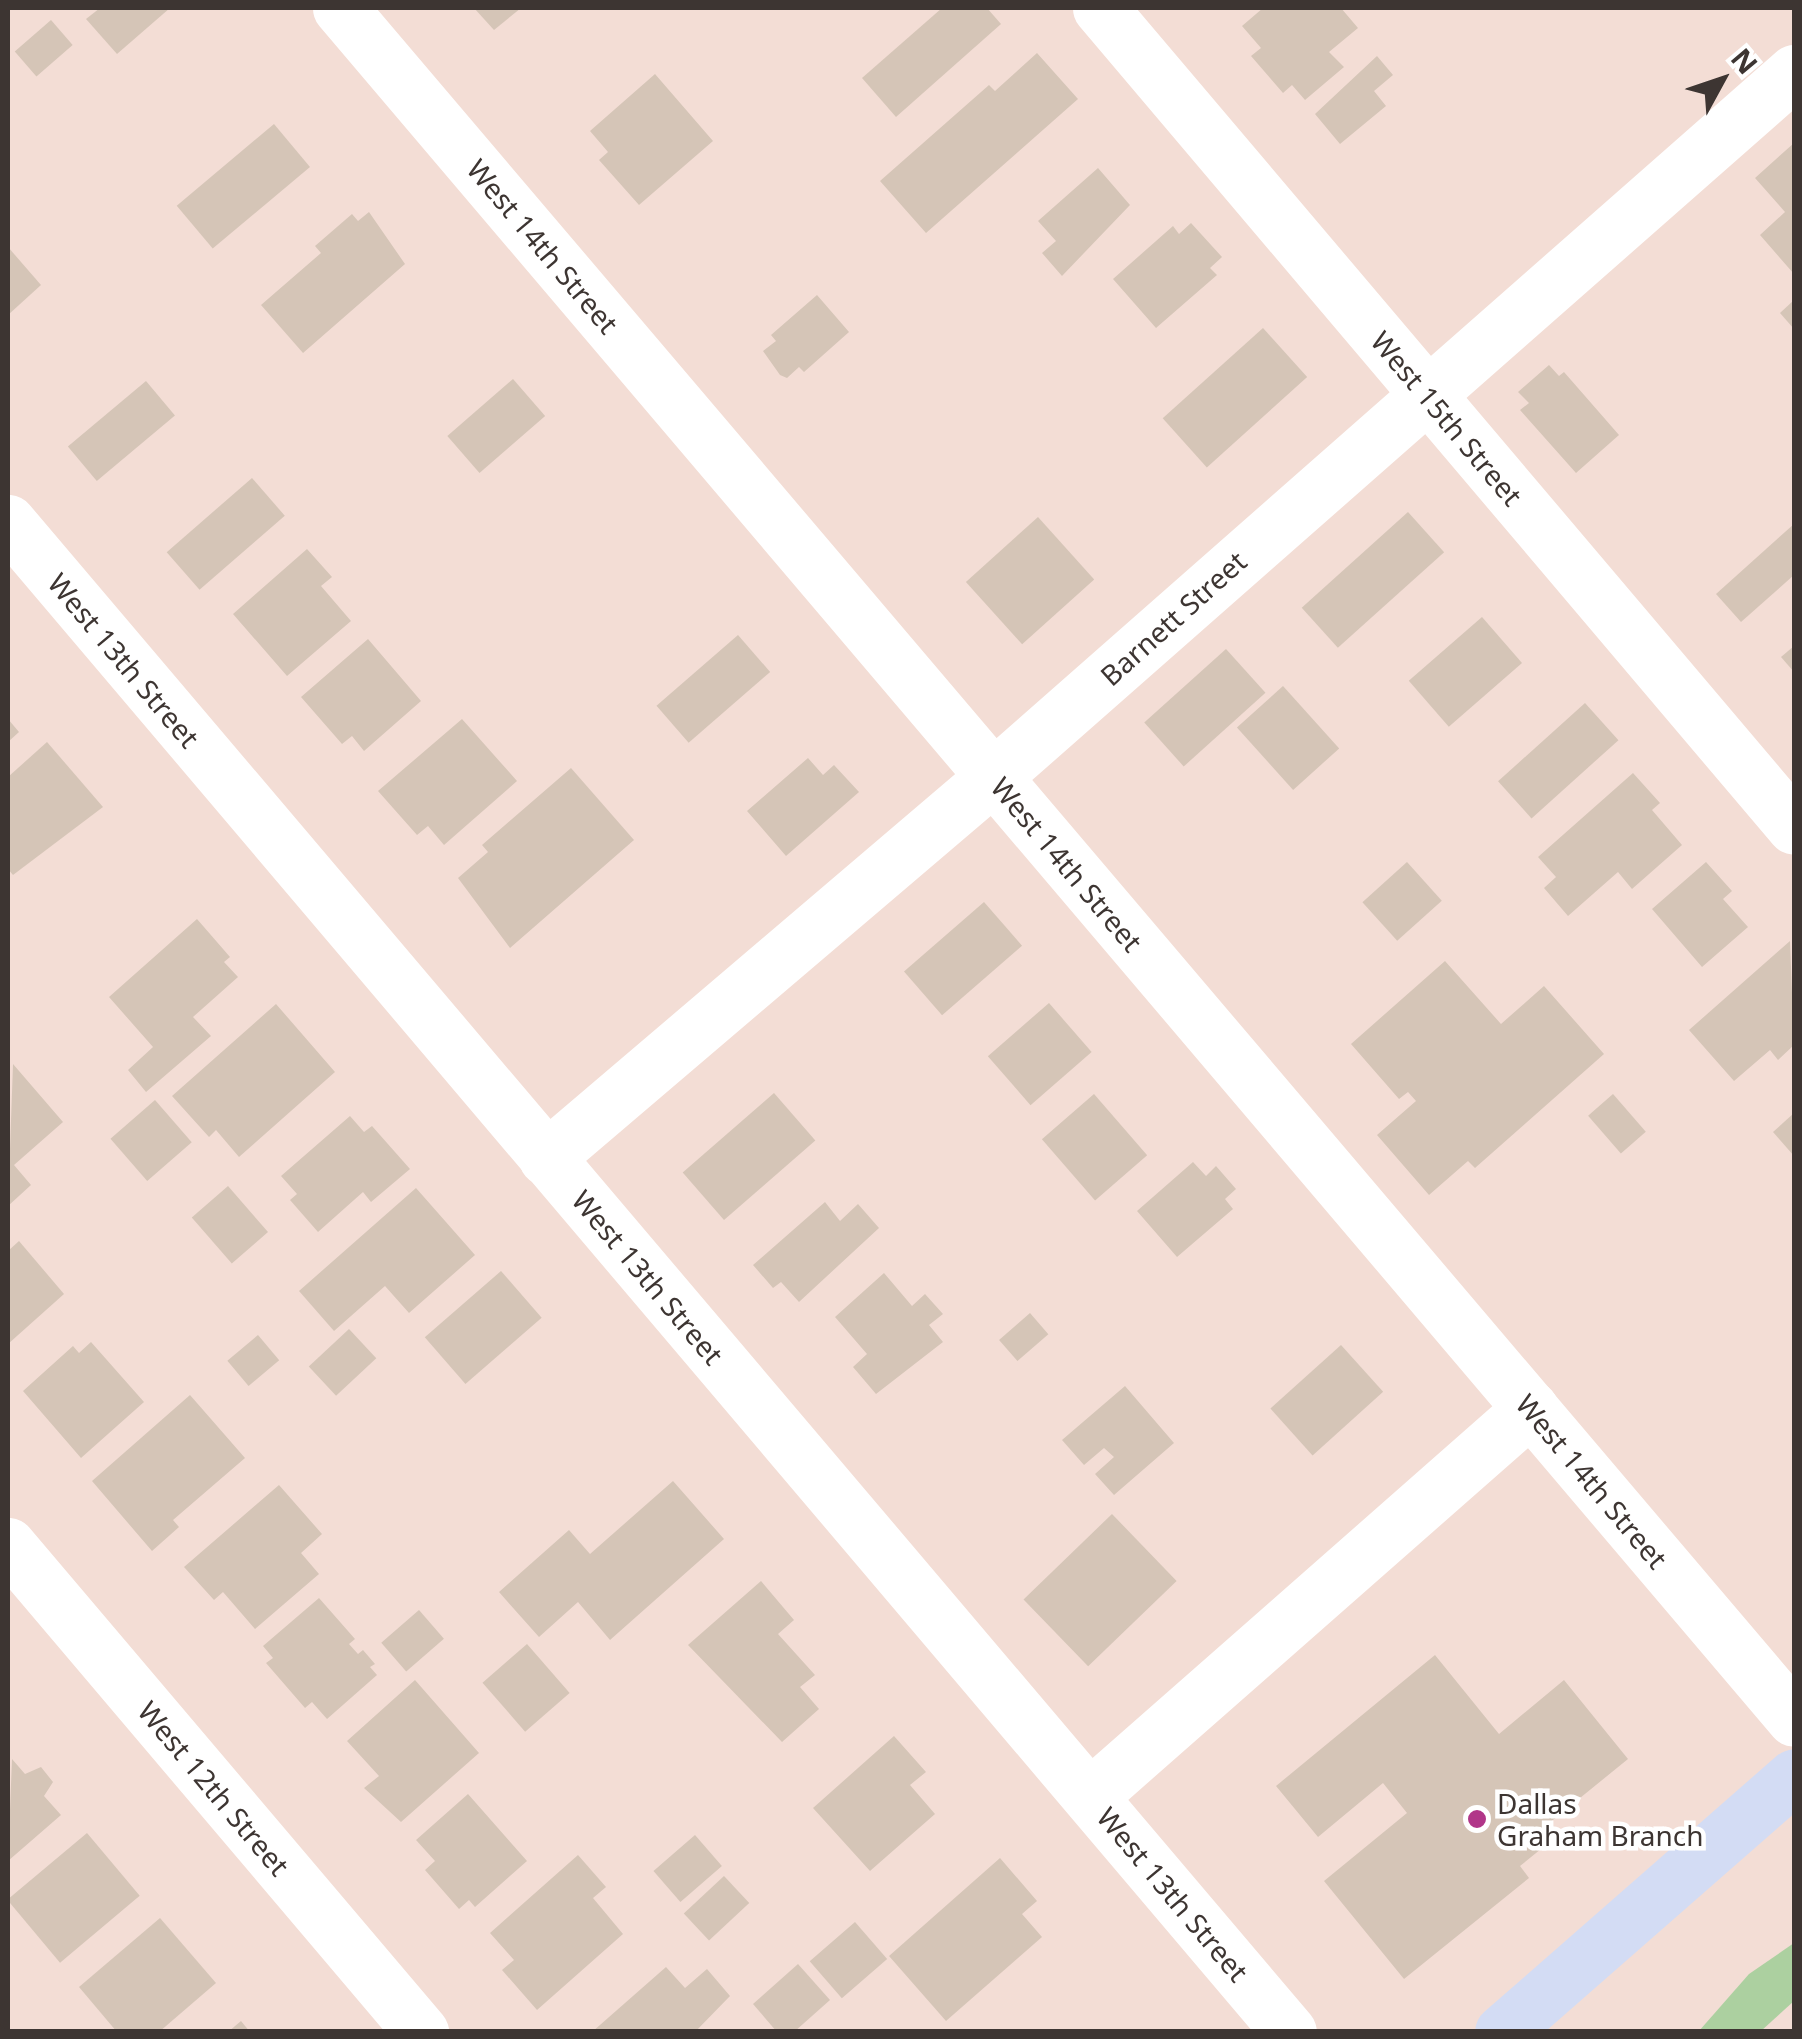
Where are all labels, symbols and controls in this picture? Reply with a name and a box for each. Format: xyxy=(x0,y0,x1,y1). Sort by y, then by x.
north arrow xyxy=(1672,30,1772,130)
text: N xyxy=(1723,40,1767,82)
street label: West 14th Street xyxy=(460,152,626,340)
street label: West 15th Street xyxy=(1364,324,1530,512)
street label: Barnett Street xyxy=(1093,544,1253,692)
street label: West 13th Street xyxy=(41,566,207,754)
street label: West 14th Street xyxy=(984,770,1150,958)
street label: West 13th Street xyxy=(565,1183,731,1371)
street label: West 14th Street xyxy=(1509,1387,1675,1575)
street label: West 12th Street xyxy=(131,1694,297,1882)
place label: Dallas Graham Branch xyxy=(1497,1786,1704,1852)
street label: West 13th Street xyxy=(1090,1800,1256,1988)
marker: Dallas Graham Branch xyxy=(1466,1808,1488,1830)

